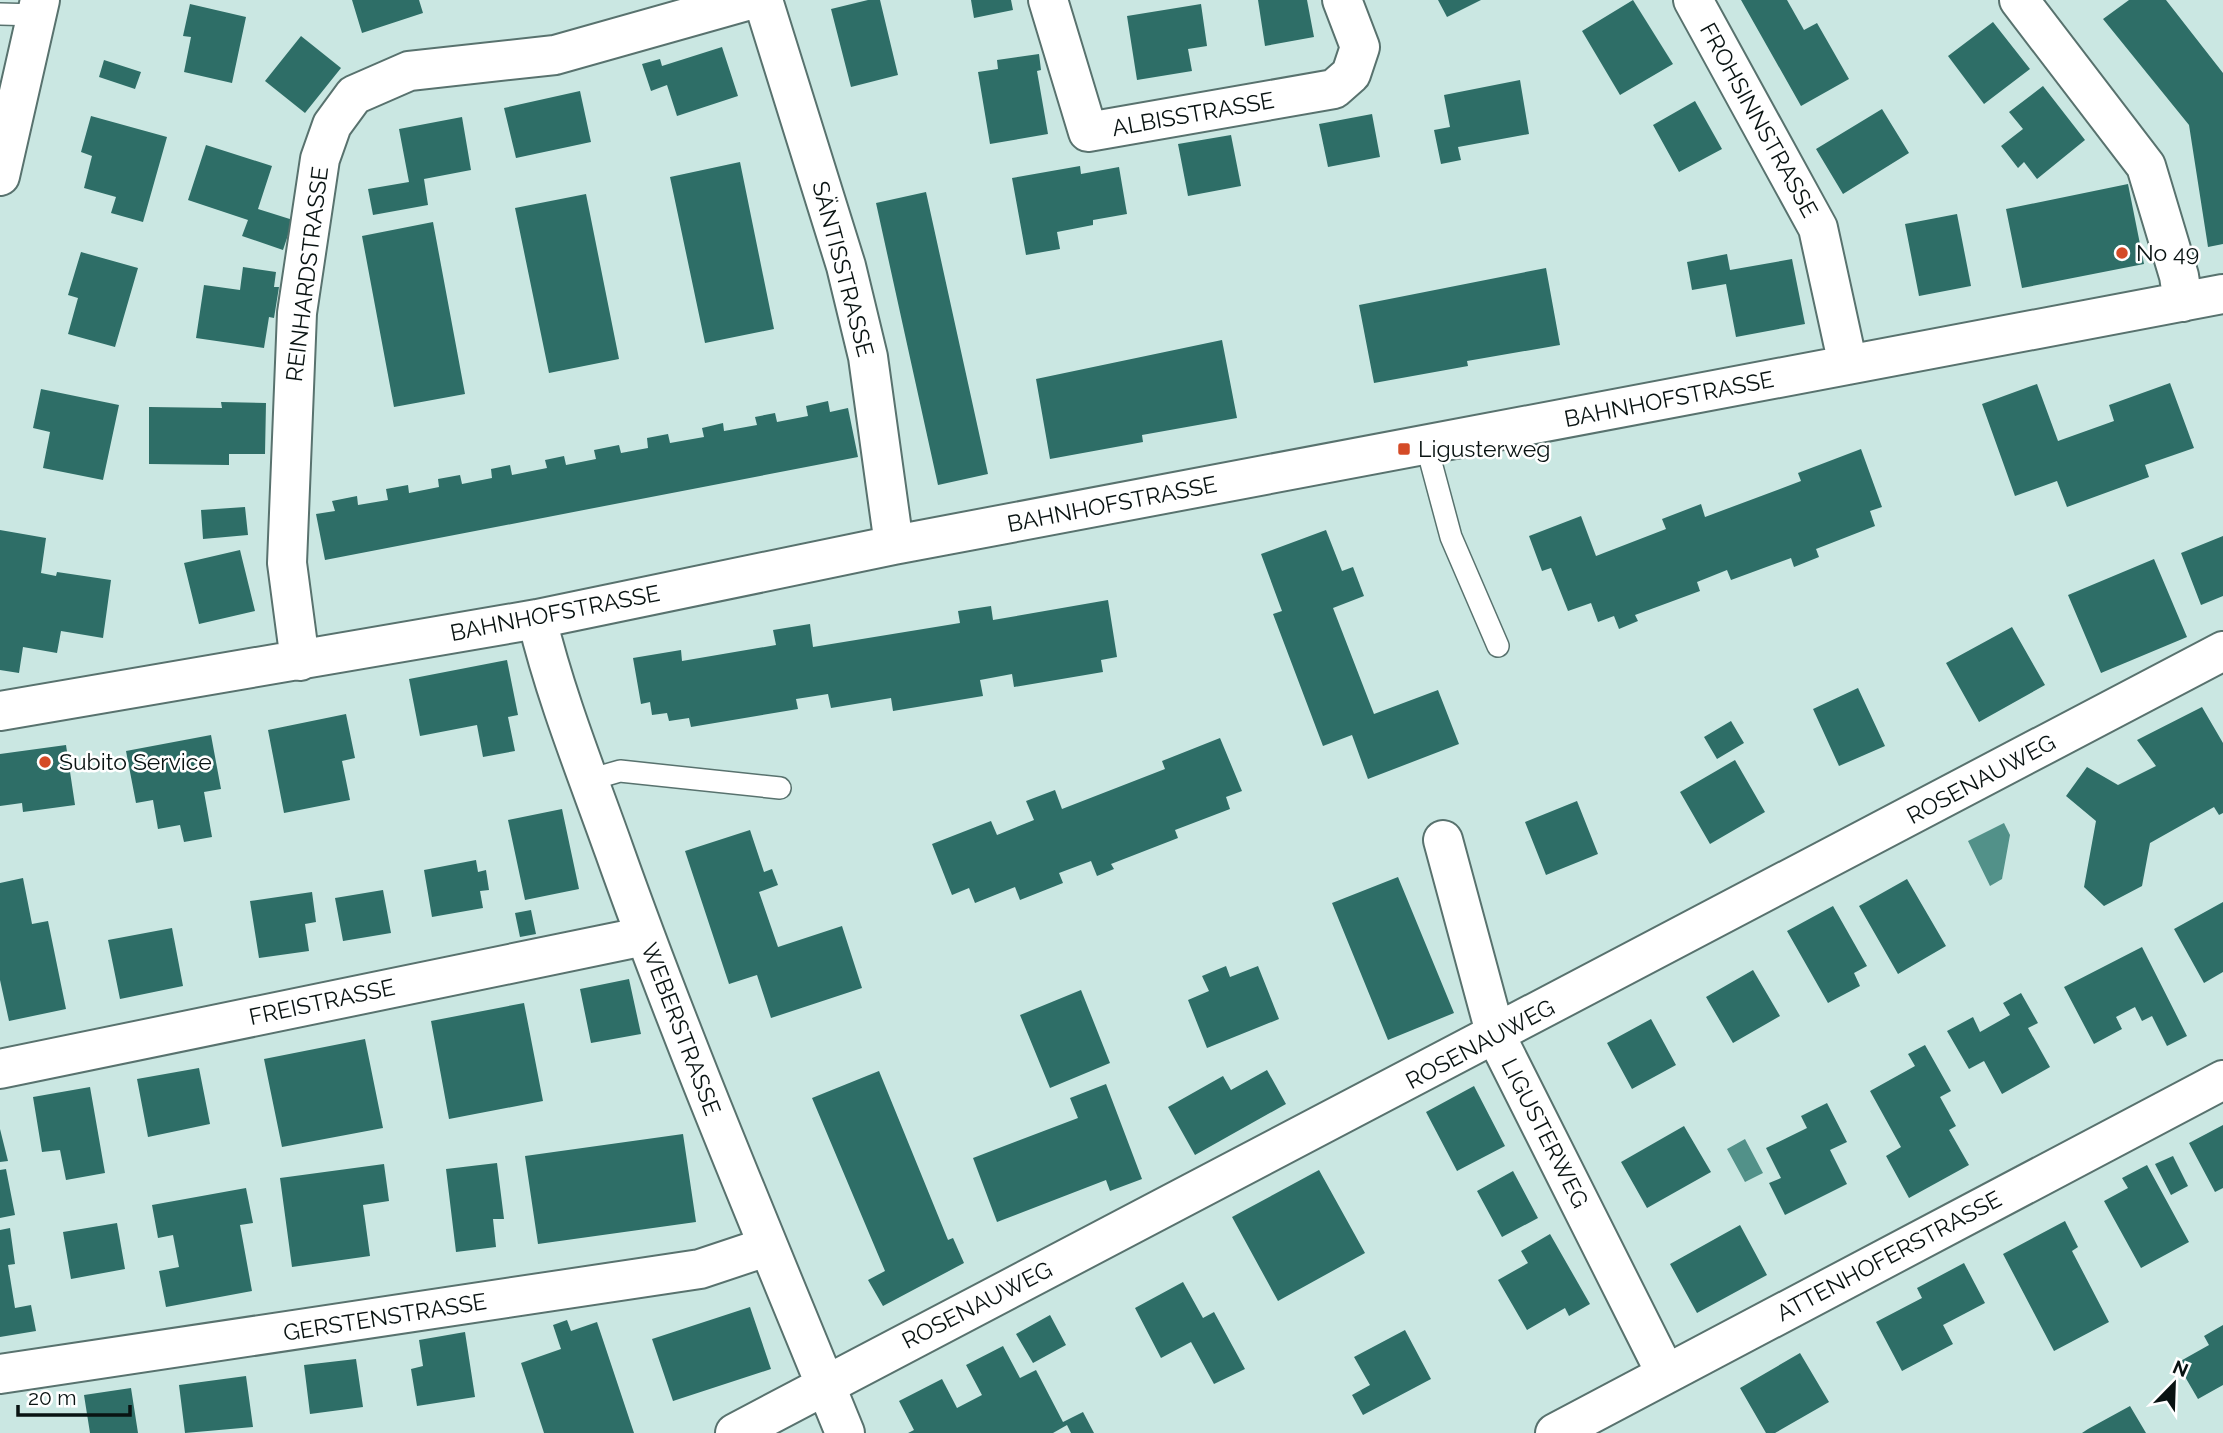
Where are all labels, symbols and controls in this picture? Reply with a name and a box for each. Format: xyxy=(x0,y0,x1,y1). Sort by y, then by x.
street label: FROHSINNSTRASSE xyxy=(1695,18,1824,222)
street label: ALBISSTRASSE xyxy=(1110,86,1276,141)
street label: REINHARDSTRASSE xyxy=(280,165,333,383)
street label: SÄNTISSTRASSE xyxy=(807,178,880,360)
place label: No 49 xyxy=(2136,239,2199,266)
marker: No 49 xyxy=(2114,245,2130,261)
street label: BAHNHOFSTRASSE xyxy=(1562,365,1776,432)
place label: Ligusterweg xyxy=(1418,435,1550,462)
marker: Ligusterweg xyxy=(1396,441,1412,457)
street label: BAHNHOFSTRASSE xyxy=(1005,470,1219,537)
street label: BAHNHOFSTRASSE xyxy=(448,579,662,646)
street label: ROSENAUWEG xyxy=(1902,728,2060,829)
place label: Subito Service xyxy=(59,748,212,775)
marker: Subito Service xyxy=(37,754,53,770)
street label: WEBERSTRASSE xyxy=(636,939,727,1119)
street label: FREISTRASSE xyxy=(246,973,397,1030)
street label: ROSENAUWEG xyxy=(1401,993,1559,1094)
street label: LIGUSTERWEG xyxy=(1496,1054,1595,1212)
street label: ATTENHOFERSTRASSE xyxy=(1772,1185,2006,1326)
street label: ROSENAUWEG xyxy=(897,1255,1056,1354)
street label: GERSTENSTRASSE xyxy=(281,1287,488,1346)
north arrow xyxy=(2139,1349,2209,1419)
text: N xyxy=(2170,1355,2192,1381)
scale bar xyxy=(18,1374,130,1418)
text: 20 m xyxy=(28,1385,76,1410)

